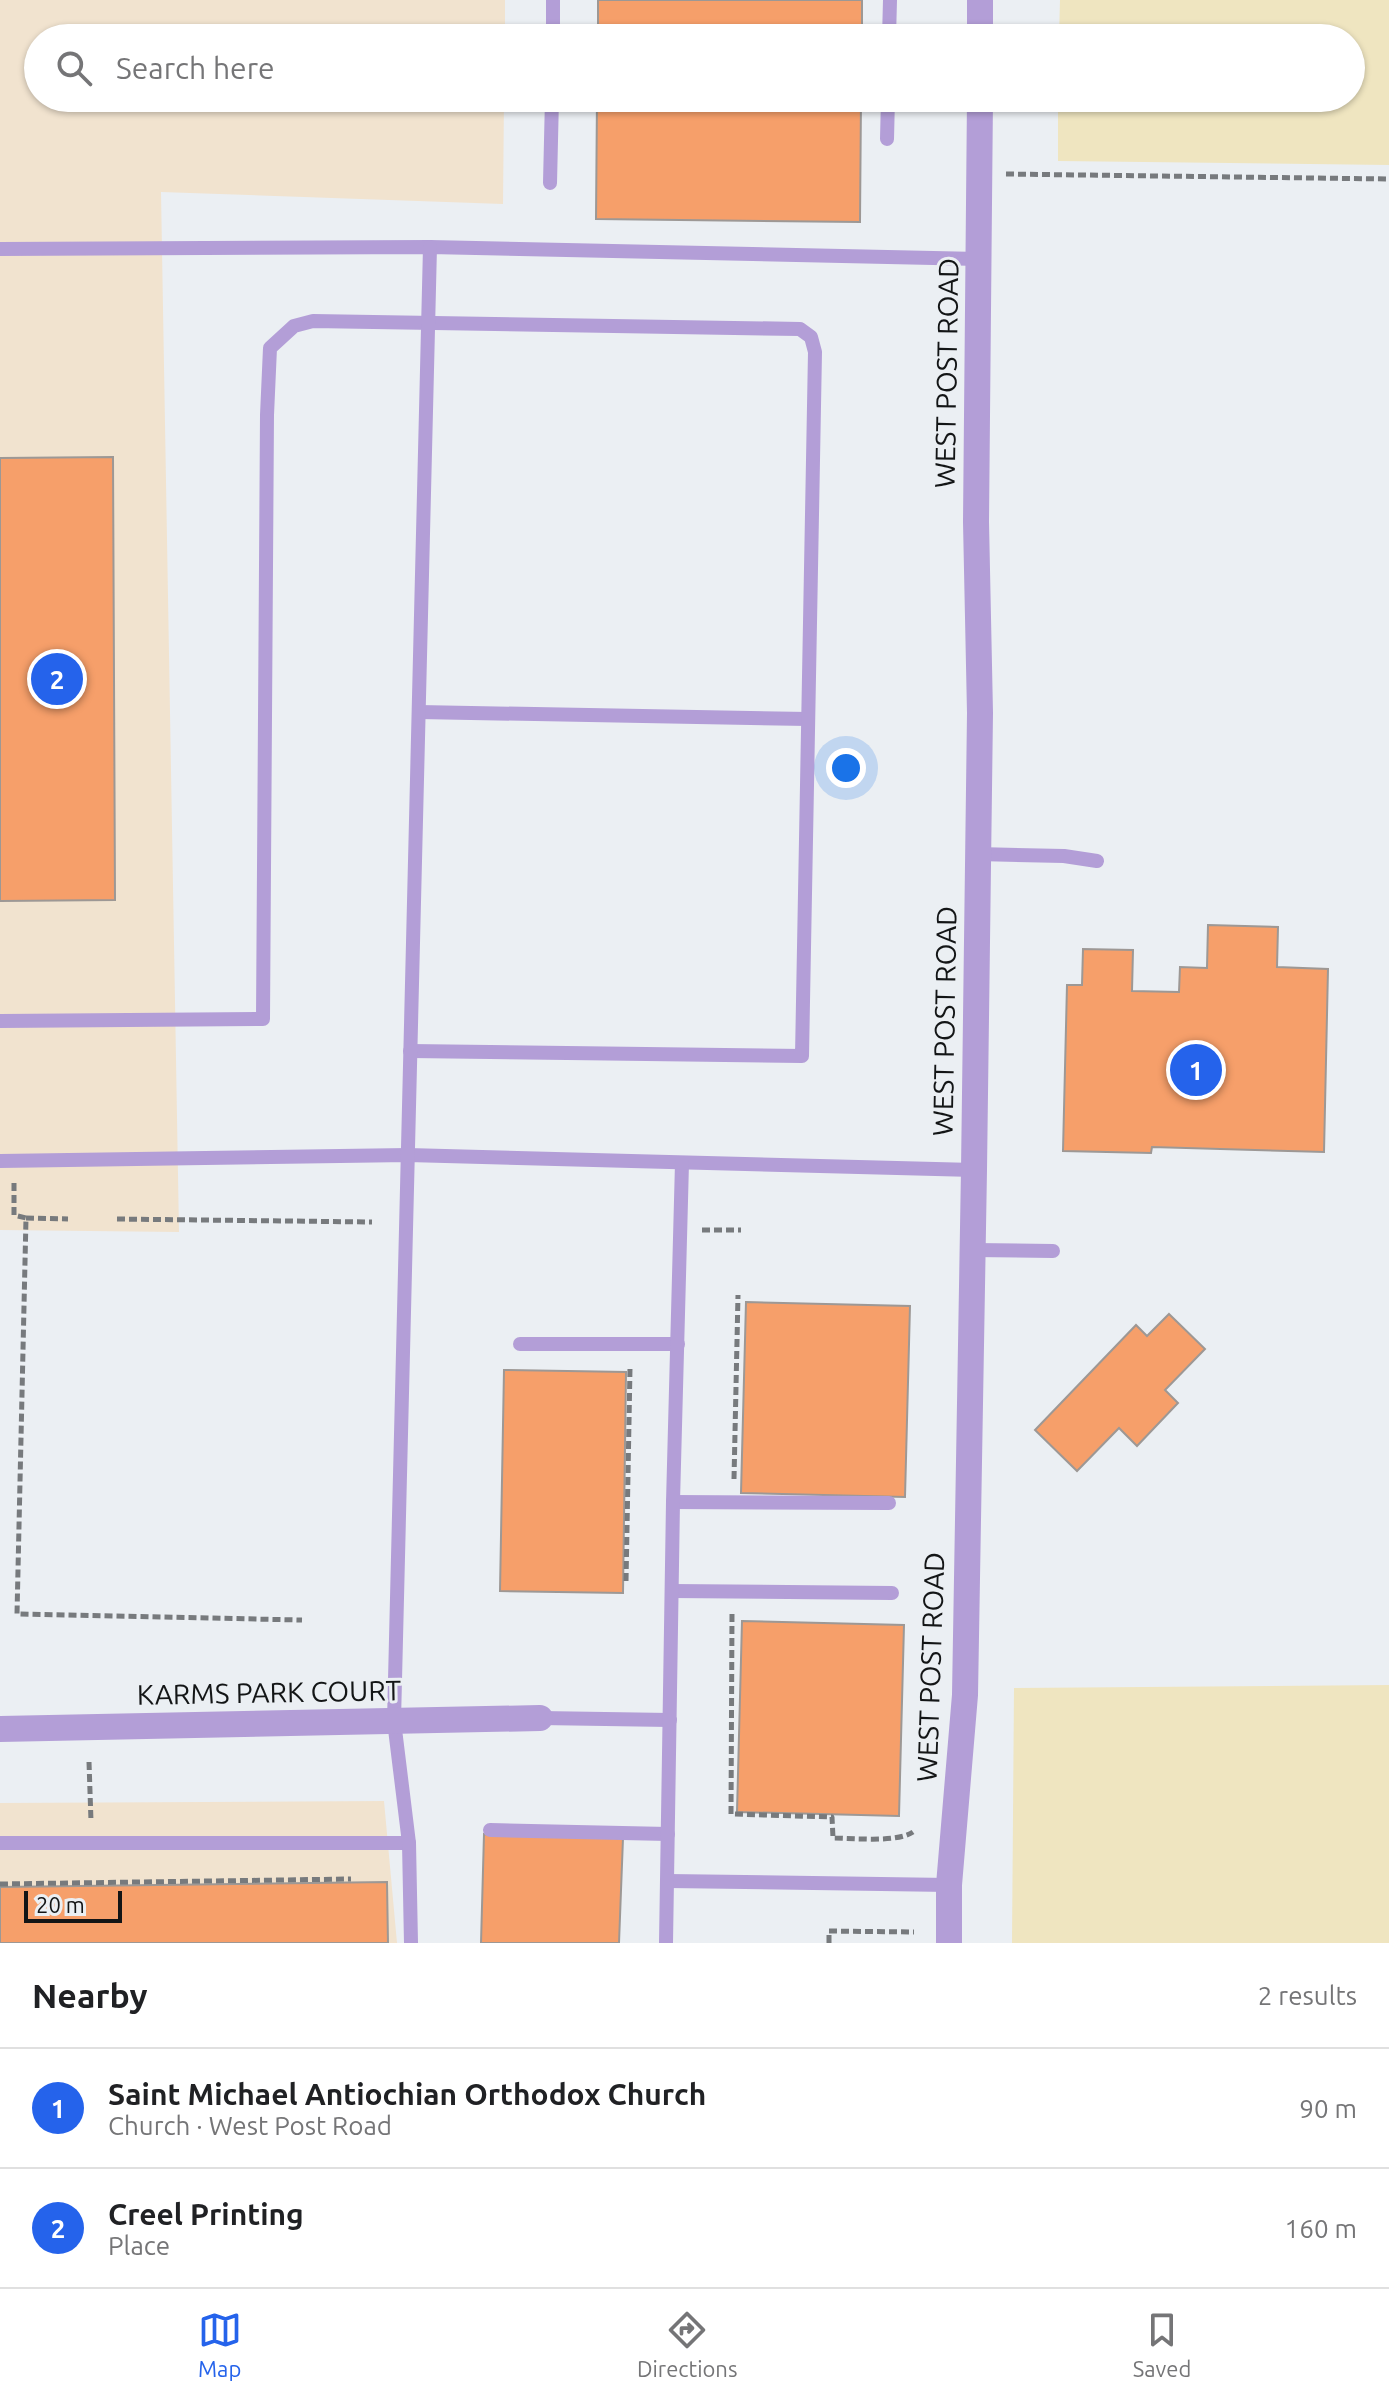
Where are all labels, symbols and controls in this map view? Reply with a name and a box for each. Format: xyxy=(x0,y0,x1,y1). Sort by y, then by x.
search box xyxy=(24,24,1365,112)
icon: search xyxy=(52,46,96,90)
text: Search here xyxy=(116,51,275,85)
street label: WEST POST ROAD xyxy=(928,258,964,488)
pin: 2 xyxy=(31,649,83,709)
your location xyxy=(826,748,866,788)
street label: WEST POST ROAD xyxy=(926,906,962,1136)
pin: 1 xyxy=(1170,1040,1222,1100)
street label: WEST POST ROAD xyxy=(910,1551,950,1783)
street label: KARMS PARK COURT xyxy=(136,1674,402,1710)
scale bar xyxy=(24,1887,122,1923)
text: 20 m xyxy=(36,1892,85,1917)
text: Nearby xyxy=(32,1976,147,2014)
text: 2 results xyxy=(1258,1981,1357,2010)
text: Saint Michael Antiochian Orthodox Church xyxy=(108,2077,706,2111)
text: 1 xyxy=(51,2094,65,2123)
text: 90 m xyxy=(1299,2094,1357,2123)
text: Church · West Post Road xyxy=(108,2111,392,2140)
text: Creel Printing xyxy=(108,2197,304,2231)
text: 2 xyxy=(51,2214,65,2243)
text: 160 m xyxy=(1285,2214,1357,2243)
text: Place xyxy=(108,2231,170,2260)
tab: Map xyxy=(198,2308,242,2381)
tab: Directions xyxy=(637,2308,737,2381)
tab: Saved xyxy=(1133,2308,1191,2381)

